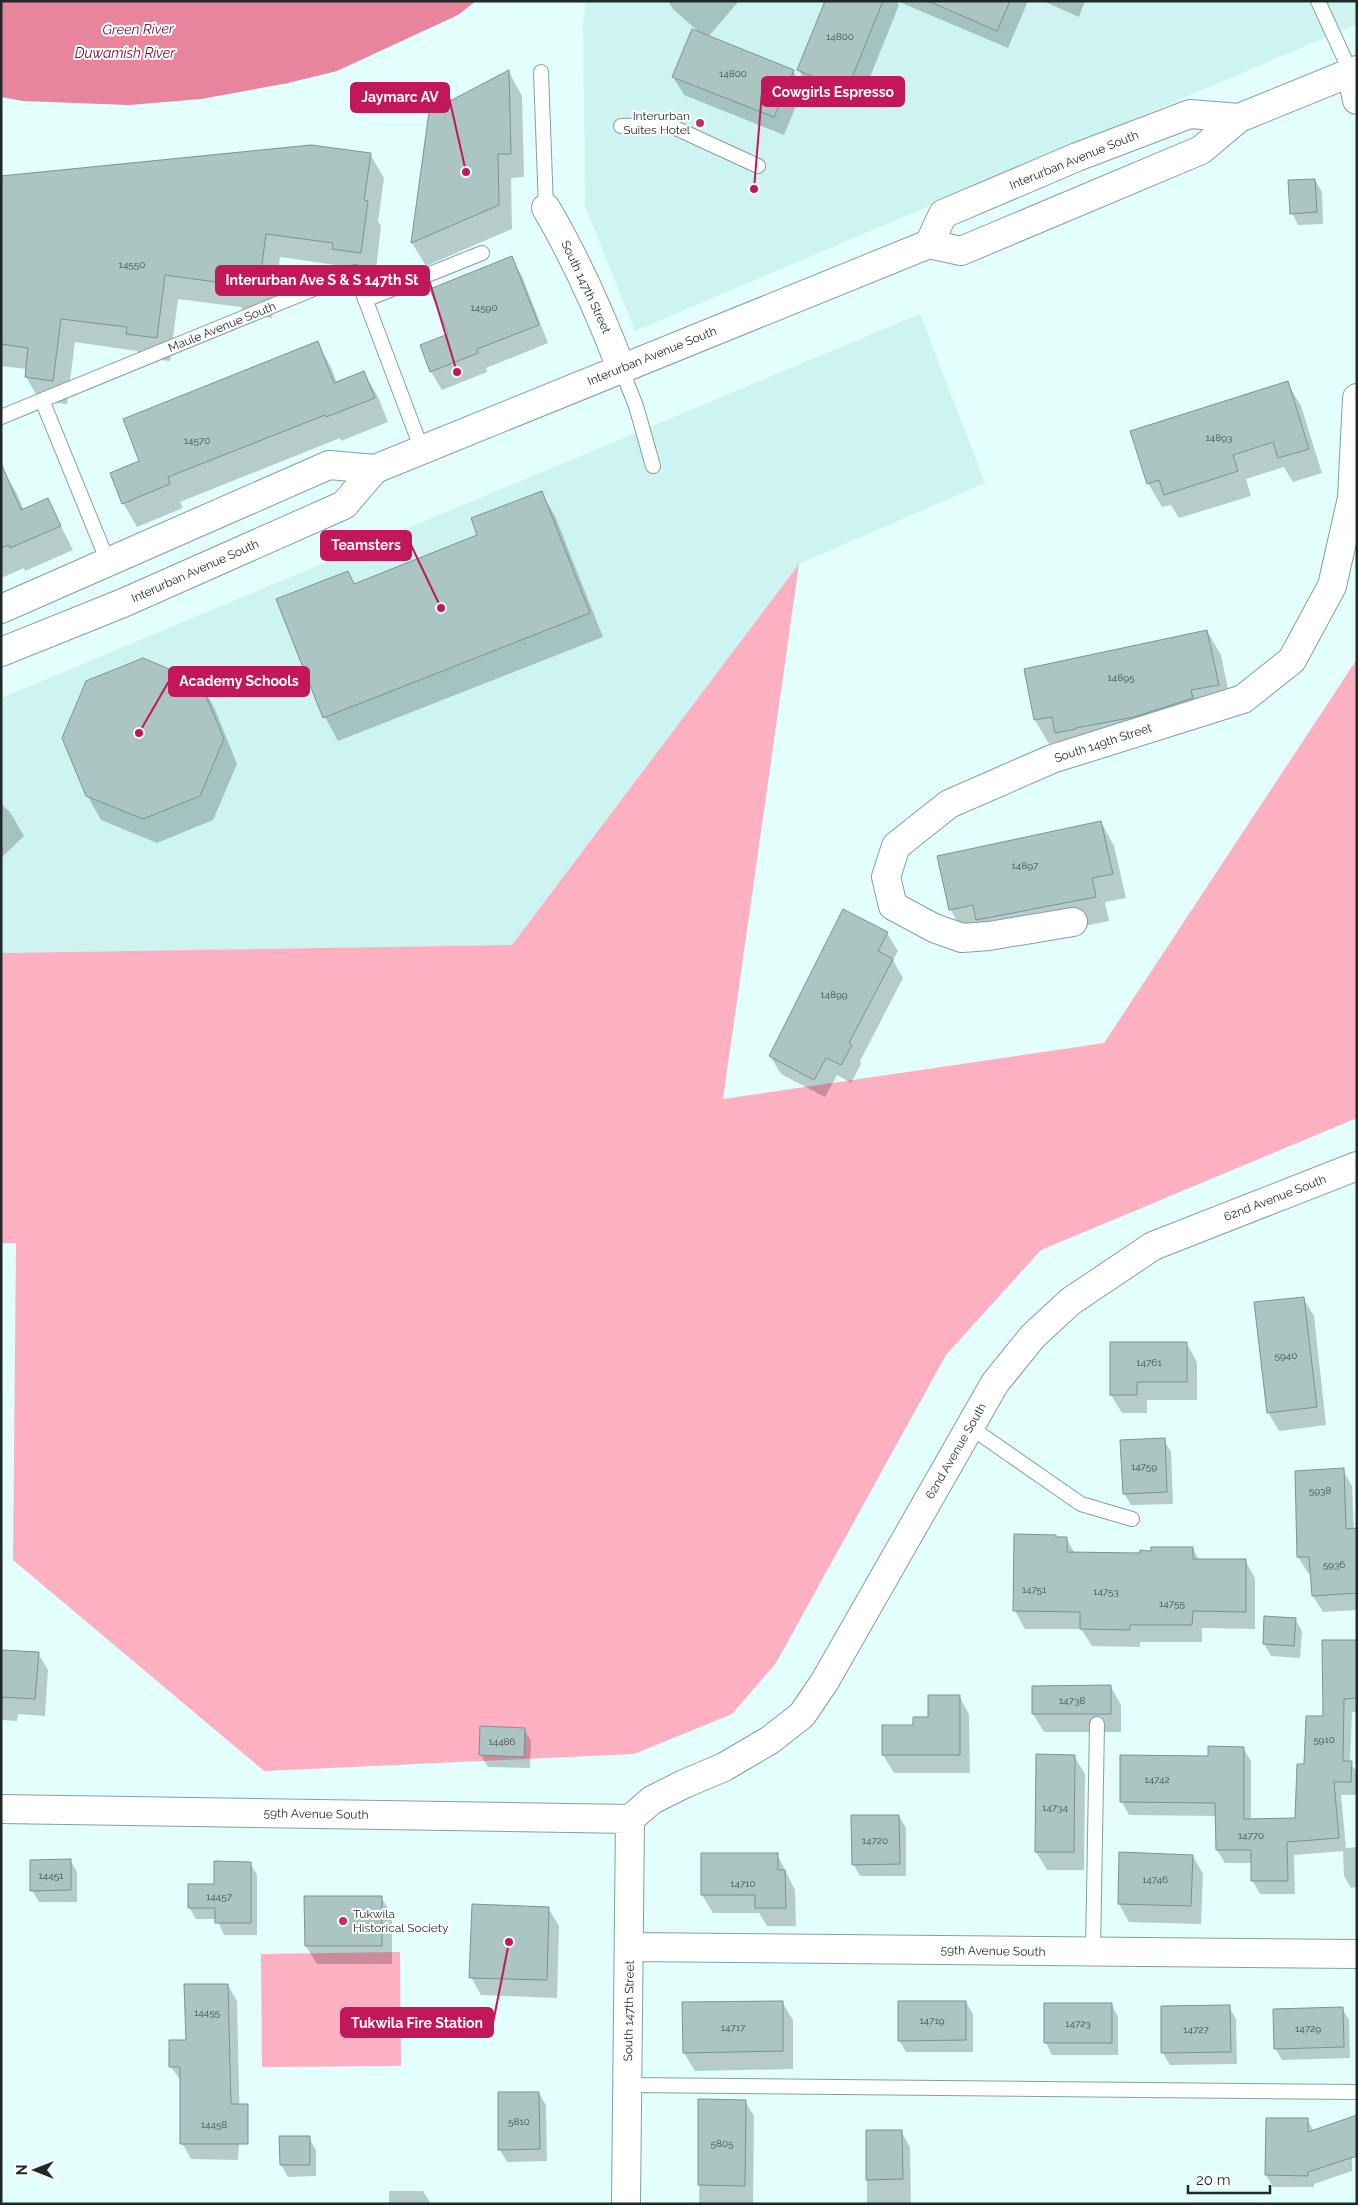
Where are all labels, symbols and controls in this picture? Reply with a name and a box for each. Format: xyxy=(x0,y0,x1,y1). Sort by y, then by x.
water label: Green River xyxy=(102,20,175,38)
house number: 14800 xyxy=(826,31,854,42)
water label: Duwamish River xyxy=(75,45,176,61)
house number: 14800 xyxy=(719,68,747,79)
callout: Cowgirls Espresso xyxy=(762,77,904,106)
callout: Jaymarc AV xyxy=(351,83,449,112)
text: Cowgirls Espresso xyxy=(772,84,895,100)
text: Jaymarc AV xyxy=(361,89,439,105)
place label: Interurban Suites Hotel xyxy=(623,109,691,137)
marker: Interurban Suites Hotel xyxy=(694,117,706,129)
street label: Interurban Avenue South xyxy=(1007,128,1141,192)
street label: South 147th Street xyxy=(558,238,614,336)
house number: 14550 xyxy=(119,259,145,270)
callout: Interurban Ave S & S 147th St xyxy=(216,266,429,295)
text: Interurban Ave S & S 147th St xyxy=(226,272,419,288)
street label: Maule Avenue South xyxy=(166,299,278,355)
house number: 14590 xyxy=(470,302,498,313)
street label: Interurban Avenue South xyxy=(585,324,719,388)
house number: 14893 xyxy=(1206,432,1232,443)
house number: 14570 xyxy=(184,435,210,446)
callout: Teamsters xyxy=(321,531,411,560)
street label: Interurban Avenue South xyxy=(129,537,261,605)
text: Teamsters xyxy=(331,537,401,553)
callout: Academy Schools xyxy=(169,667,309,696)
house number: 14895 xyxy=(1108,672,1135,683)
text: Academy Schools xyxy=(179,673,299,689)
street label: South 149th Street xyxy=(1052,721,1154,765)
house number: 14897 xyxy=(1012,860,1039,871)
house number: 14899 xyxy=(820,989,848,1000)
street label: 62nd Avenue South xyxy=(1222,1172,1328,1224)
house number: 5940 xyxy=(1275,1350,1297,1361)
house number: 14761 xyxy=(1136,1357,1162,1368)
street label: 62nd Avenue South xyxy=(923,1401,989,1501)
house number: 14759 xyxy=(1131,1461,1157,1472)
house number: 5938 xyxy=(1309,1485,1331,1496)
house number: 5936 xyxy=(1323,1559,1345,1570)
house number: 14751 xyxy=(1022,1584,1047,1595)
house number: 14753 xyxy=(1093,1586,1119,1597)
house number: 14755 xyxy=(1159,1598,1185,1609)
house number: 14738 xyxy=(1059,1695,1085,1706)
house number: 5910 xyxy=(1313,1734,1335,1745)
house number: 14486 xyxy=(488,1736,516,1747)
house number: 14742 xyxy=(1144,1774,1170,1785)
house number: 14734 xyxy=(1042,1802,1068,1813)
street label: 59th Avenue South xyxy=(263,1806,369,1822)
house number: 14770 xyxy=(1238,1830,1264,1841)
house number: 14720 xyxy=(862,1835,888,1846)
house number: 14451 xyxy=(39,1870,64,1881)
house number: 14746 xyxy=(1142,1874,1168,1885)
house number: 14710 xyxy=(730,1878,756,1889)
house number: 14457 xyxy=(206,1891,233,1902)
place label: Tukwila Historical Society xyxy=(353,1907,449,1935)
marker: Tukwila Historical Society xyxy=(337,1915,349,1927)
street label: 59th Avenue South xyxy=(940,1943,1046,1959)
street label: South 147th Street xyxy=(621,1960,637,2062)
house number: 14455 xyxy=(194,2007,221,2018)
callout: Tukwila Fire Station xyxy=(341,2008,493,2037)
text: Tukwila Fire Station xyxy=(351,2015,483,2031)
house number: 14719 xyxy=(919,2015,945,2026)
house number: 14723 xyxy=(1065,2018,1091,2029)
house number: 14717 xyxy=(721,2022,746,2033)
house number: 14729 xyxy=(1295,2023,1321,2034)
house number: 14727 xyxy=(1183,2024,1209,2035)
house number: 5810 xyxy=(508,2116,530,2127)
house number: 14458 xyxy=(201,2119,227,2130)
house number: 5805 xyxy=(711,2138,734,2149)
north arrow xyxy=(10,2145,60,2195)
scale bar xyxy=(1188,2162,1270,2194)
text: N xyxy=(14,2165,30,2175)
text: 20 m xyxy=(1196,2171,1231,2189)

